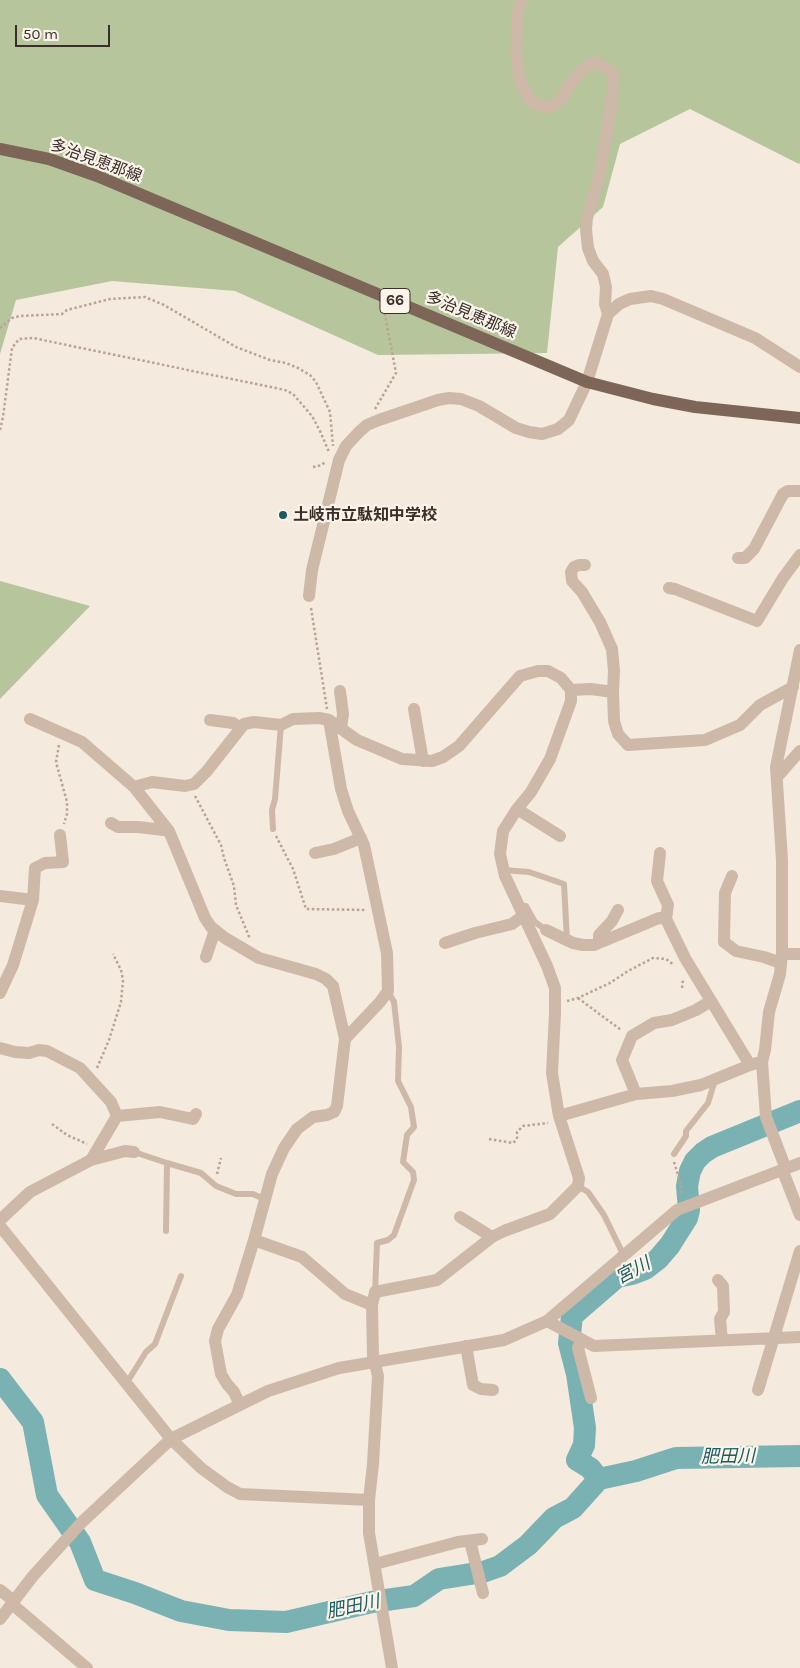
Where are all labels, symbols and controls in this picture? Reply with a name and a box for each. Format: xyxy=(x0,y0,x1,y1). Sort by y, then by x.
scale bar xyxy=(18,15,112,47)
text: 50 m xyxy=(23,25,58,43)
street label: 多治見恵那線 xyxy=(48,136,144,186)
street label: 多治見恵那線 xyxy=(423,287,519,343)
road number: 66 xyxy=(380,288,410,314)
place label: 土岐市立駄知中学校 xyxy=(293,505,437,525)
marker: 土岐市立駄知中学校 xyxy=(277,509,289,521)
water label: 宮川 xyxy=(612,1253,654,1289)
water label: 肥田川 xyxy=(701,1446,755,1468)
water label: 肥田川 xyxy=(324,1591,382,1623)

